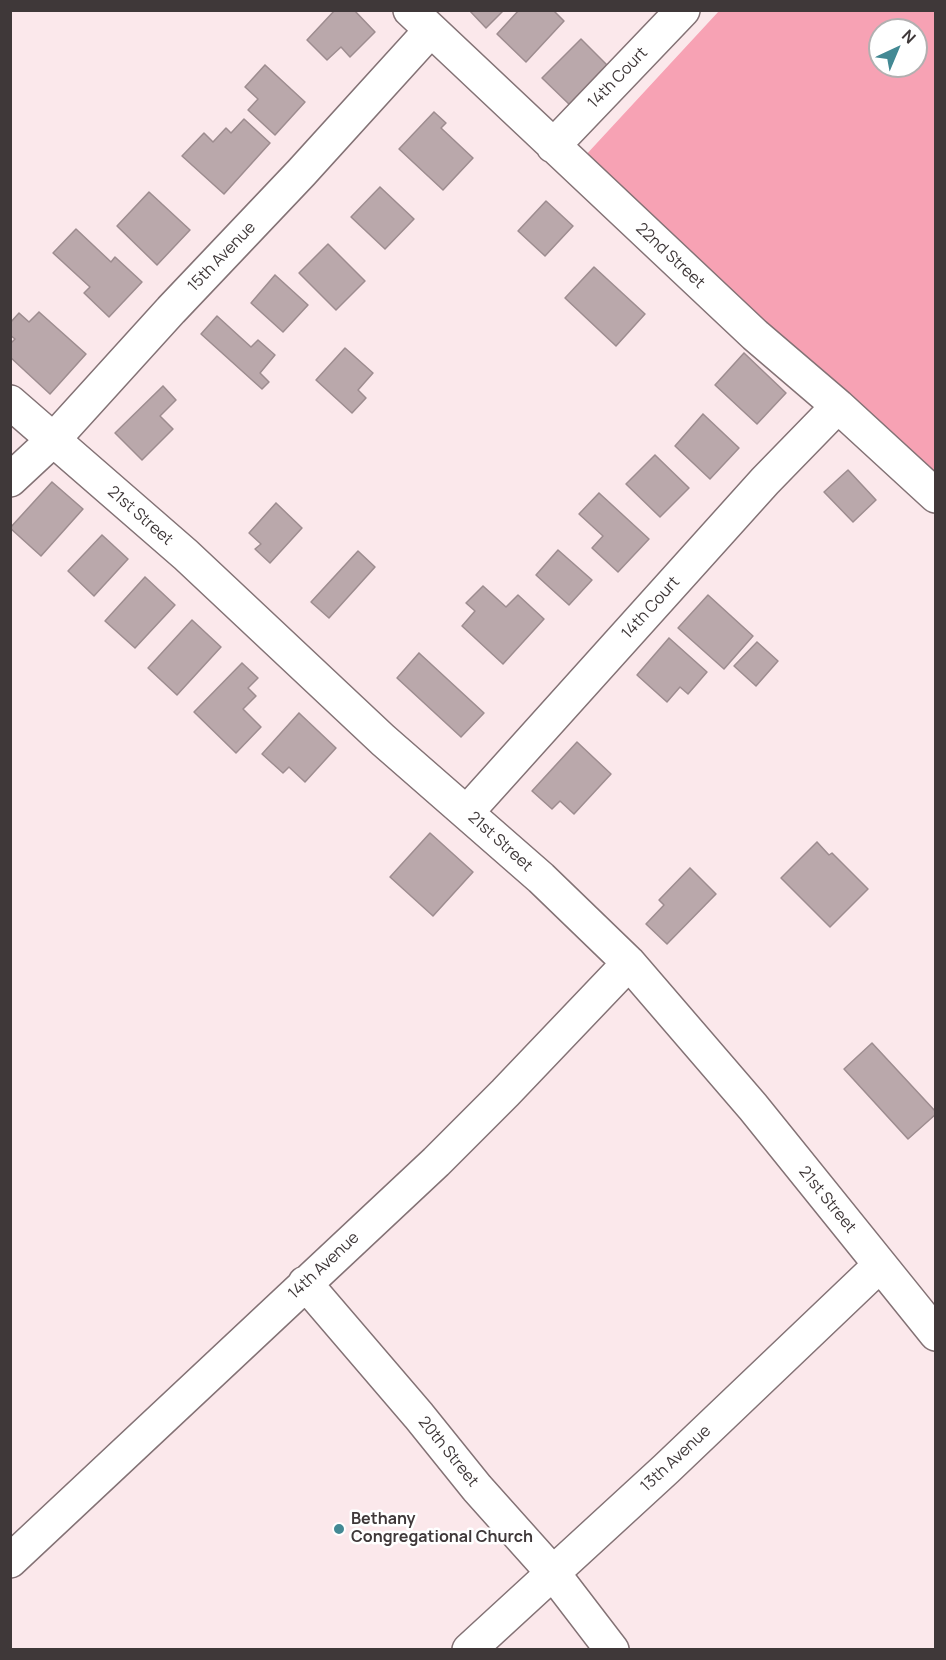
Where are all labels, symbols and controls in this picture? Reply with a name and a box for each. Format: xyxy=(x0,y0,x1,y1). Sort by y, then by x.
north arrow xyxy=(868,18,928,78)
text: N xyxy=(897,25,921,48)
street label: 14th Court xyxy=(584,44,652,112)
street label: 15th Avenue xyxy=(184,218,260,296)
street label: 22nd Street xyxy=(632,219,708,293)
street label: 21st Street xyxy=(103,482,177,550)
street label: 14th Court xyxy=(618,573,684,643)
street label: 21st Street xyxy=(464,808,536,876)
street label: 21st Street xyxy=(794,1163,860,1237)
street label: 14th Avenue xyxy=(285,1228,363,1304)
street label: 20th Street xyxy=(414,1413,482,1491)
street label: 13th Avenue xyxy=(637,1422,715,1496)
place label: Bethany Congregational Church xyxy=(351,1510,533,1548)
marker: Bethany Congregational Church xyxy=(332,1522,346,1536)

